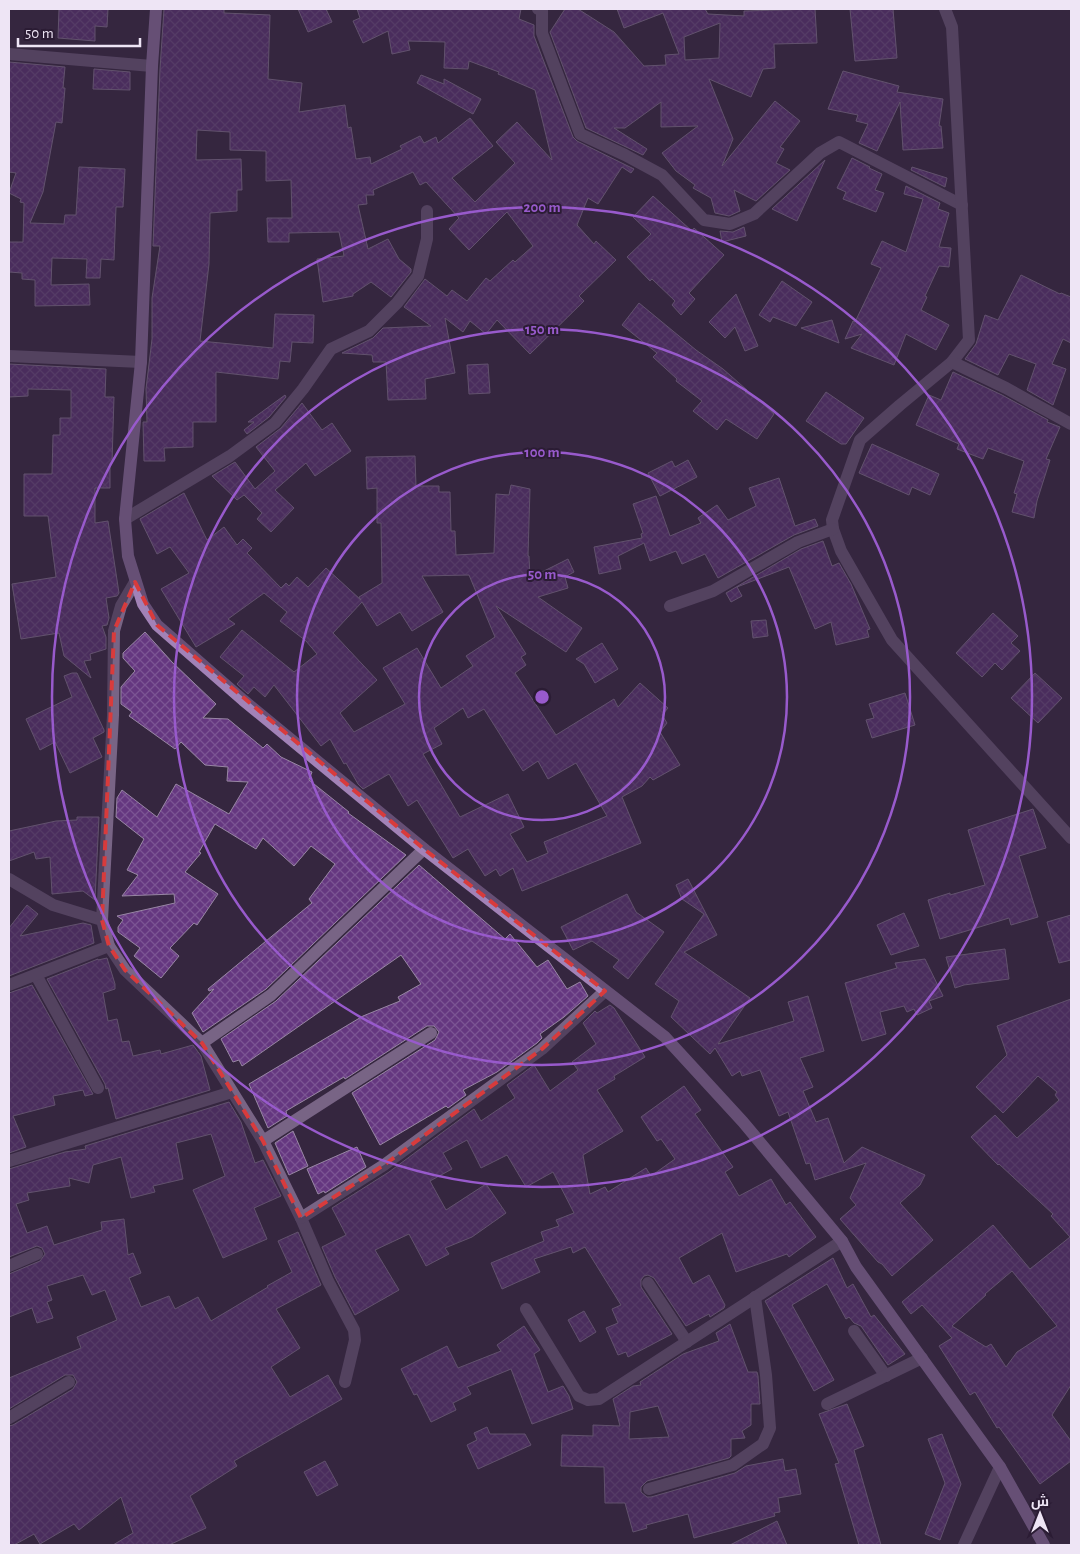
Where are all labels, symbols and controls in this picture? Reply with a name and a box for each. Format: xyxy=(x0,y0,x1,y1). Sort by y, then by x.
scale bar xyxy=(18,15,140,47)
text: 50 m xyxy=(25,26,54,41)
text: 200 m xyxy=(523,200,561,215)
text: 150 m xyxy=(525,322,559,337)
text: 100 m xyxy=(524,445,560,460)
text: 50 m xyxy=(528,567,556,582)
centre of rings xyxy=(533,688,551,706)
north arrow xyxy=(1015,1489,1065,1539)
text: ش xyxy=(1031,1493,1049,1510)

